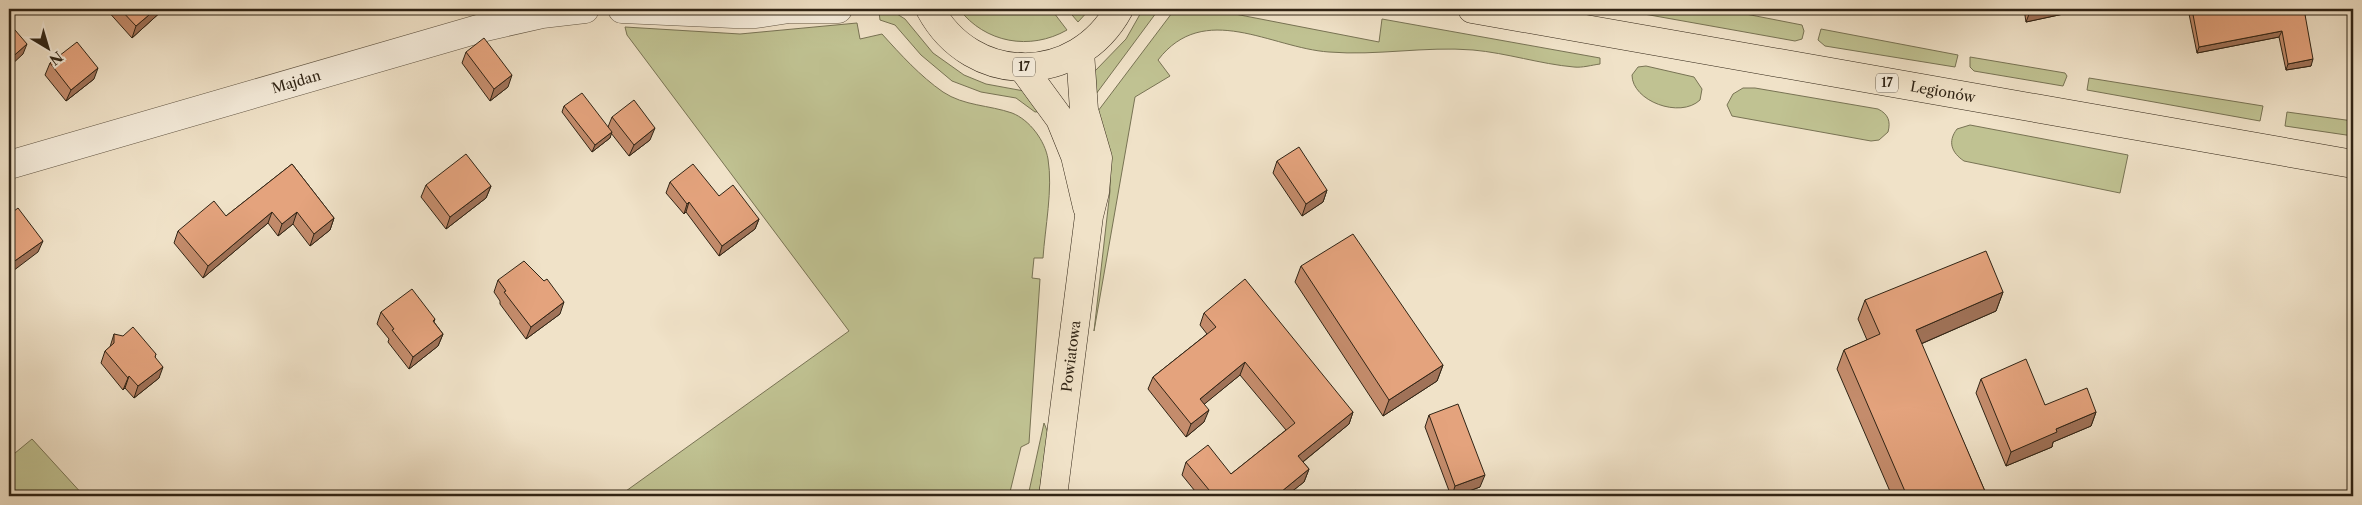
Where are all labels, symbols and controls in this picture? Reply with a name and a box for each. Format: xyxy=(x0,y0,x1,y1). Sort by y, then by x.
north arrow xyxy=(22,22,72,72)
text: N xyxy=(46,47,66,69)
road number: 17 xyxy=(1013,58,1035,76)
street label: Majdan xyxy=(270,66,323,97)
road number: 17 xyxy=(1876,74,1898,92)
street label: Legionów xyxy=(1909,77,1977,106)
street label: Powiatowa xyxy=(1057,319,1085,393)

